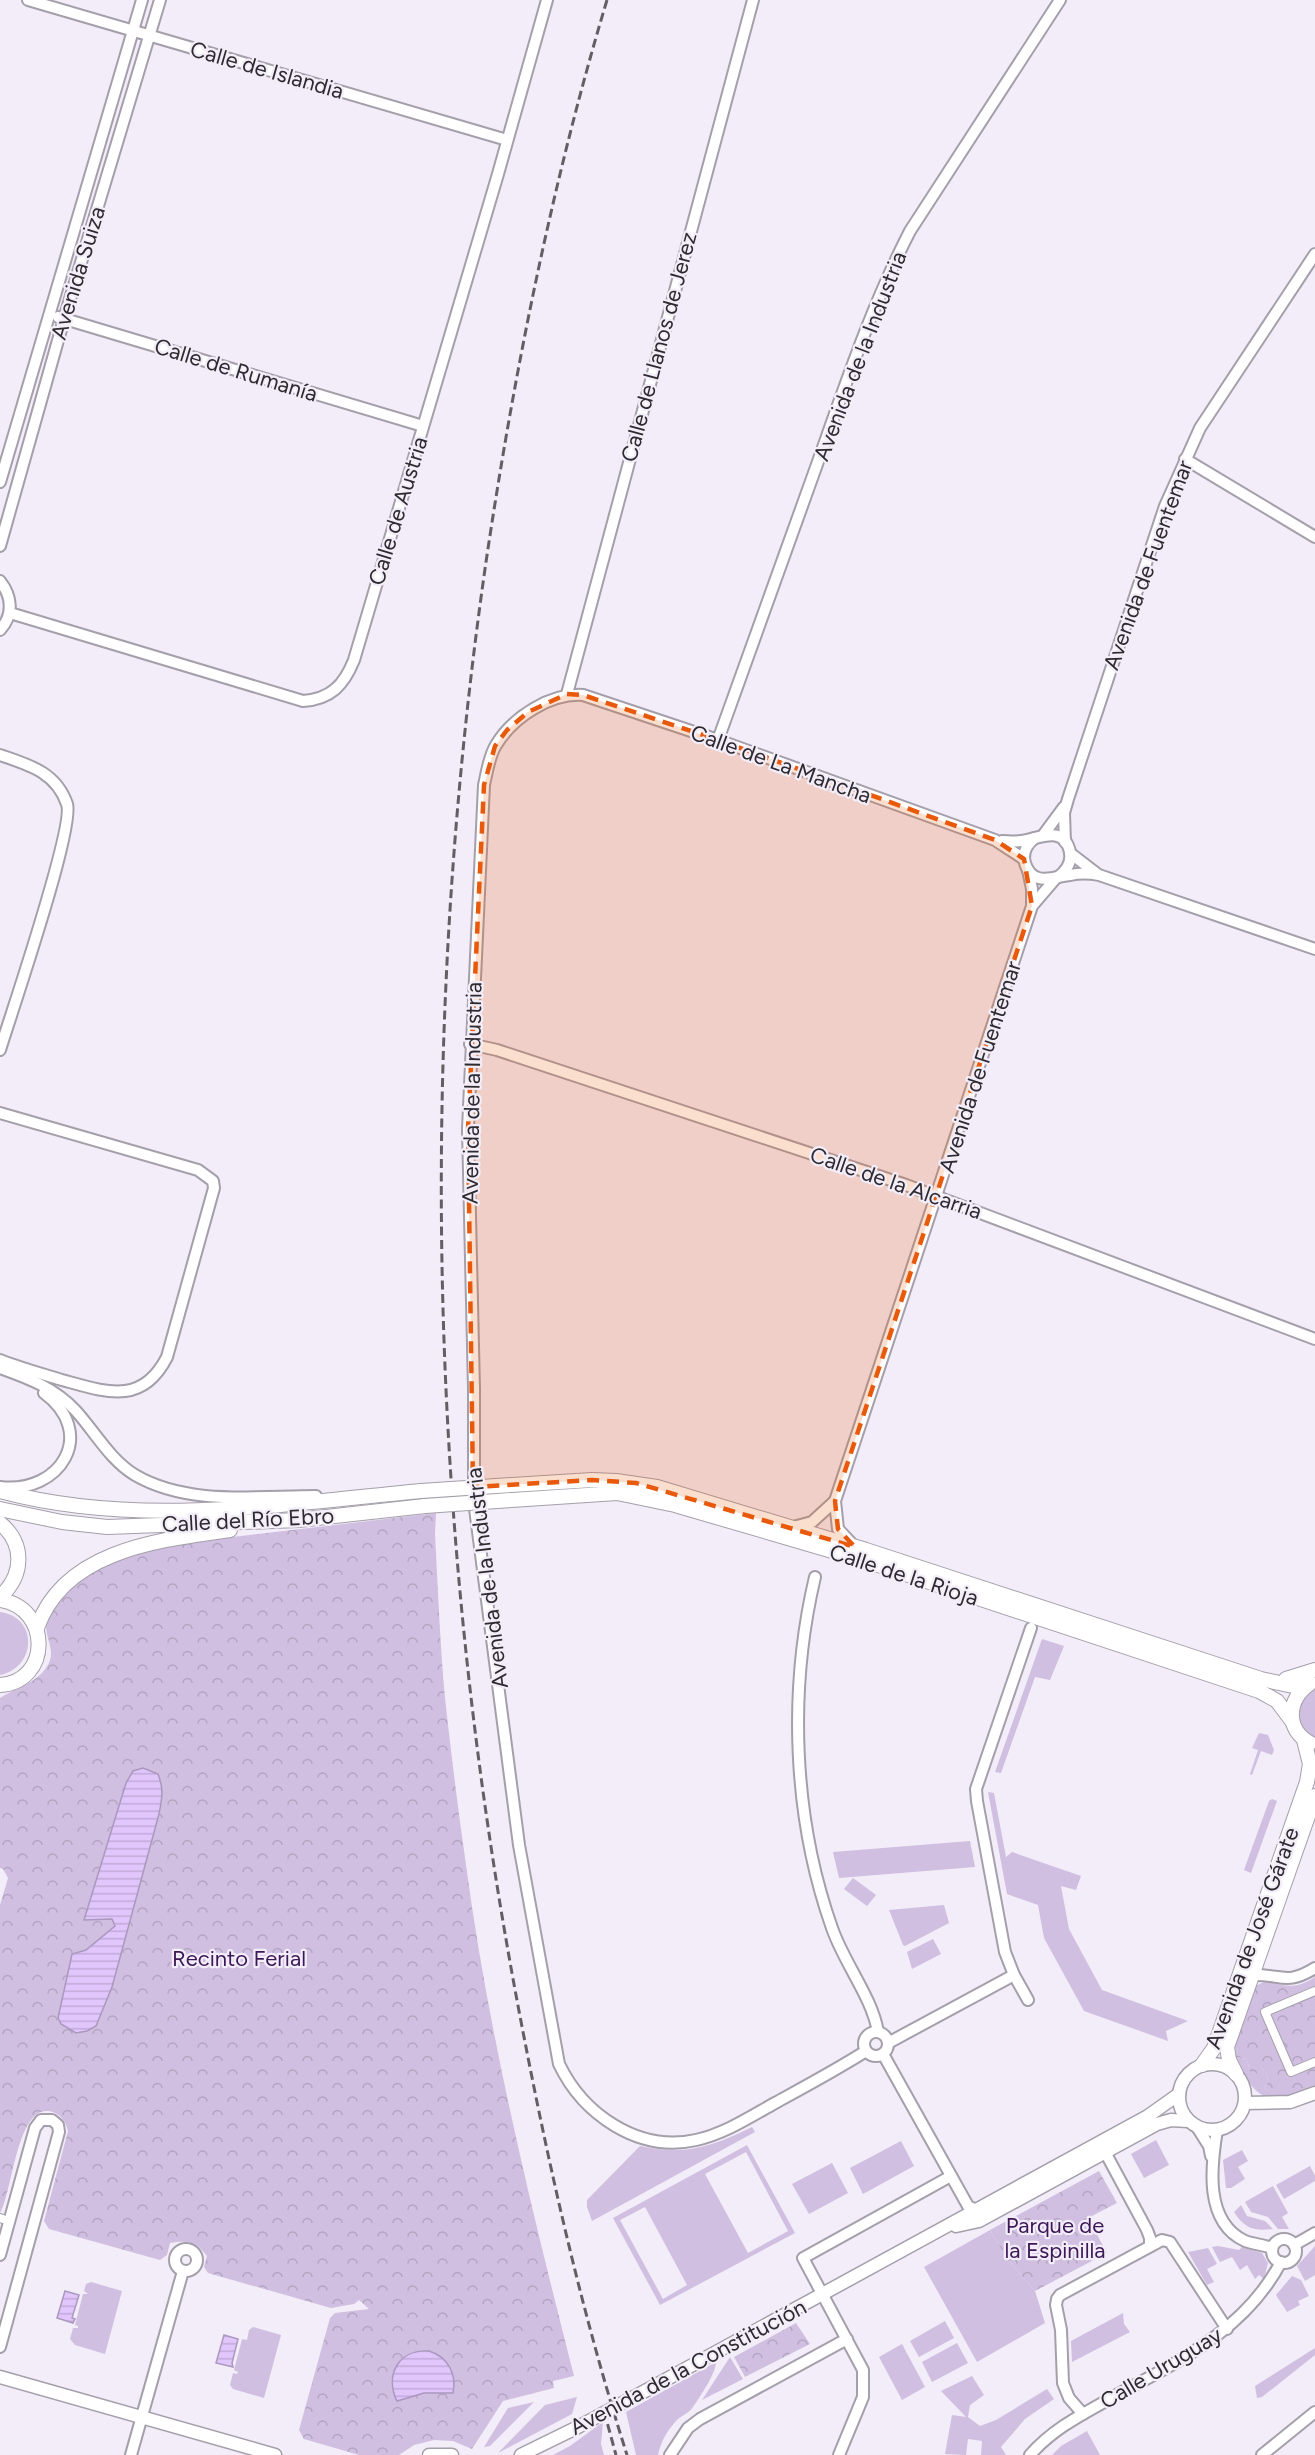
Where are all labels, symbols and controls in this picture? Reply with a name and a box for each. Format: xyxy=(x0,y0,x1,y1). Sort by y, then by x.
street label: Calle de Islandia xyxy=(187,35,347,105)
street label: Avenida Suiza xyxy=(45,203,111,343)
street label: Calle de Llanos de Jerez xyxy=(615,229,703,465)
street label: Avenida de la Industria xyxy=(808,247,912,465)
street label: Calle de Rumanía xyxy=(151,332,321,408)
street label: Calle de Austria xyxy=(363,433,433,589)
street label: Avenida de Fuentemar xyxy=(1098,456,1199,673)
street label: Calle de La Mancha xyxy=(687,719,875,809)
street label: Avenida de Fuentemar xyxy=(933,957,1027,1176)
street label: Avenida de la Industria xyxy=(457,982,487,1204)
street label: Calle de la Alcarria xyxy=(806,1141,986,1225)
street label: Avenida de la Industria xyxy=(460,1466,514,1690)
street label: Calle del Río Ebro xyxy=(161,1502,335,1538)
street label: Calle de la Rioja xyxy=(826,1538,982,1612)
street label: Avenida de José Gárate xyxy=(1199,1824,1305,2052)
park label: Recinto Ferial xyxy=(172,1945,306,1972)
park label: Parque de la Espinilla xyxy=(1004,2212,1106,2264)
street label: Avenida de la Constitución xyxy=(565,2293,811,2441)
street label: Calle Uruguay xyxy=(1095,2321,1227,2415)

